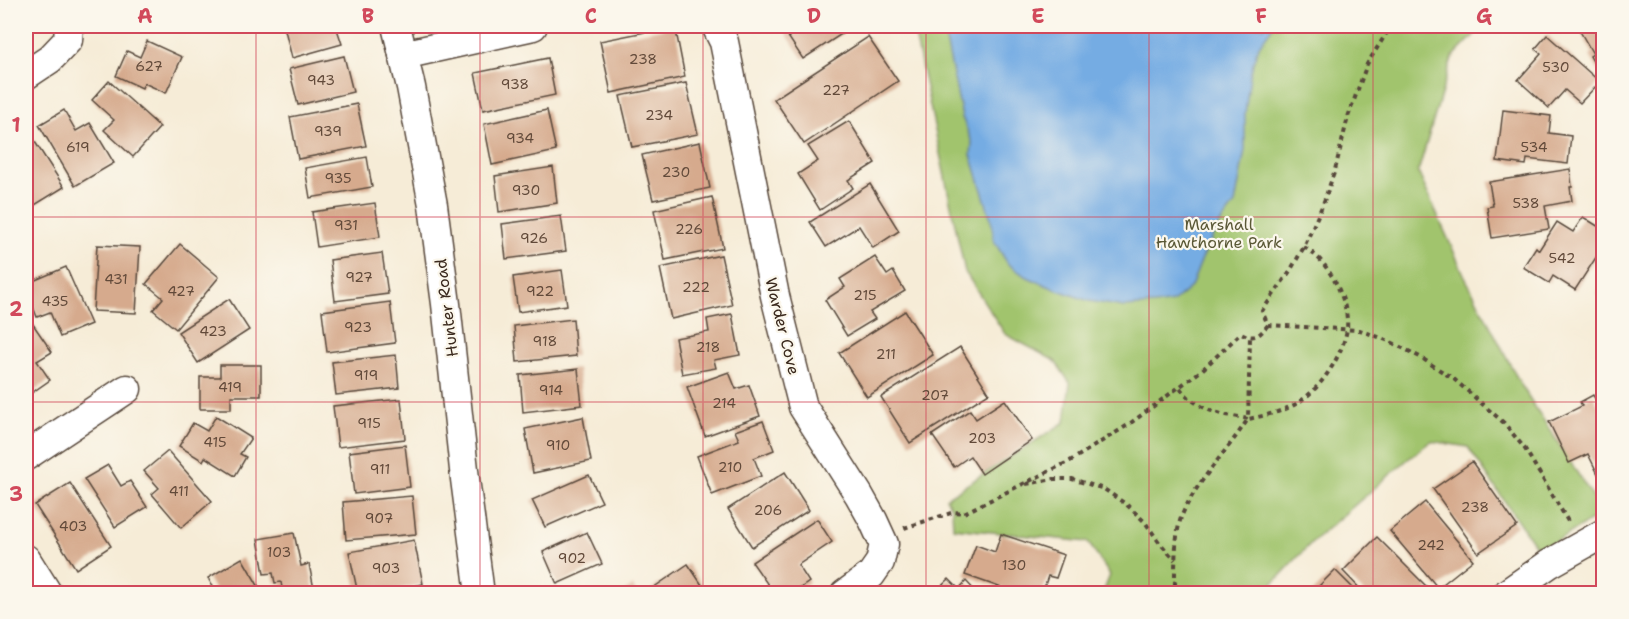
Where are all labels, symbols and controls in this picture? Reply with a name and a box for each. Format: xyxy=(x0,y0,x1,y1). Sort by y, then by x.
text: A xyxy=(137,3,153,29)
text: B xyxy=(362,3,374,29)
text: C xyxy=(585,3,597,29)
text: D xyxy=(807,3,821,29)
text: E xyxy=(1031,3,1045,29)
text: F xyxy=(1255,3,1267,29)
text: G xyxy=(1476,3,1492,29)
house number: 238 xyxy=(629,50,657,68)
house number: 627 xyxy=(135,57,163,75)
house number: 530 xyxy=(1542,58,1570,76)
house number: 943 xyxy=(307,71,335,89)
house number: 938 xyxy=(501,75,529,93)
house number: 227 xyxy=(822,81,850,99)
house number: 234 xyxy=(645,106,673,124)
text: 1 xyxy=(11,112,21,138)
house number: 939 xyxy=(314,122,342,140)
house number: 934 xyxy=(506,129,534,147)
house number: 619 xyxy=(66,138,90,156)
house number: 534 xyxy=(1521,138,1548,156)
house number: 230 xyxy=(662,163,690,181)
house number: 935 xyxy=(324,169,352,187)
house number: 930 xyxy=(512,181,540,199)
house number: 538 xyxy=(1512,194,1540,212)
park label: Marshall Hawthorne Park xyxy=(1156,214,1282,253)
house number: 931 xyxy=(334,216,358,234)
house number: 226 xyxy=(675,220,703,238)
house number: 926 xyxy=(520,229,548,247)
house number: 542 xyxy=(1549,249,1575,267)
street label: Hunter Road xyxy=(430,258,463,358)
house number: 927 xyxy=(345,268,373,286)
house number: 431 xyxy=(104,270,128,288)
street label: Warder Cove xyxy=(760,275,805,377)
house number: 222 xyxy=(682,278,710,296)
house number: 427 xyxy=(167,282,195,300)
house number: 922 xyxy=(526,282,554,300)
house number: 215 xyxy=(853,286,877,304)
house number: 435 xyxy=(42,292,68,310)
text: 2 xyxy=(9,296,23,322)
house number: 923 xyxy=(344,318,372,336)
house number: 423 xyxy=(199,322,227,340)
house number: 918 xyxy=(533,332,557,350)
house number: 218 xyxy=(696,338,720,356)
house number: 211 xyxy=(876,345,896,363)
house number: 919 xyxy=(354,366,378,384)
house number: 419 xyxy=(218,378,242,396)
house number: 914 xyxy=(539,381,563,399)
house number: 207 xyxy=(921,386,949,404)
house number: 214 xyxy=(712,394,736,412)
house number: 915 xyxy=(357,414,381,432)
house number: 203 xyxy=(968,429,996,447)
house number: 415 xyxy=(203,433,227,451)
house number: 910 xyxy=(546,436,570,454)
house number: 210 xyxy=(718,458,742,476)
house number: 911 xyxy=(370,460,390,478)
text: 3 xyxy=(9,481,23,507)
house number: 411 xyxy=(169,482,189,500)
house number: 238 xyxy=(1461,498,1489,516)
house number: 206 xyxy=(754,501,782,519)
house number: 907 xyxy=(365,509,393,527)
house number: 403 xyxy=(59,517,87,535)
house number: 242 xyxy=(1417,536,1445,554)
house number: 103 xyxy=(267,543,291,561)
house number: 902 xyxy=(558,549,586,567)
house number: 130 xyxy=(1002,556,1026,574)
house number: 903 xyxy=(372,559,400,577)

